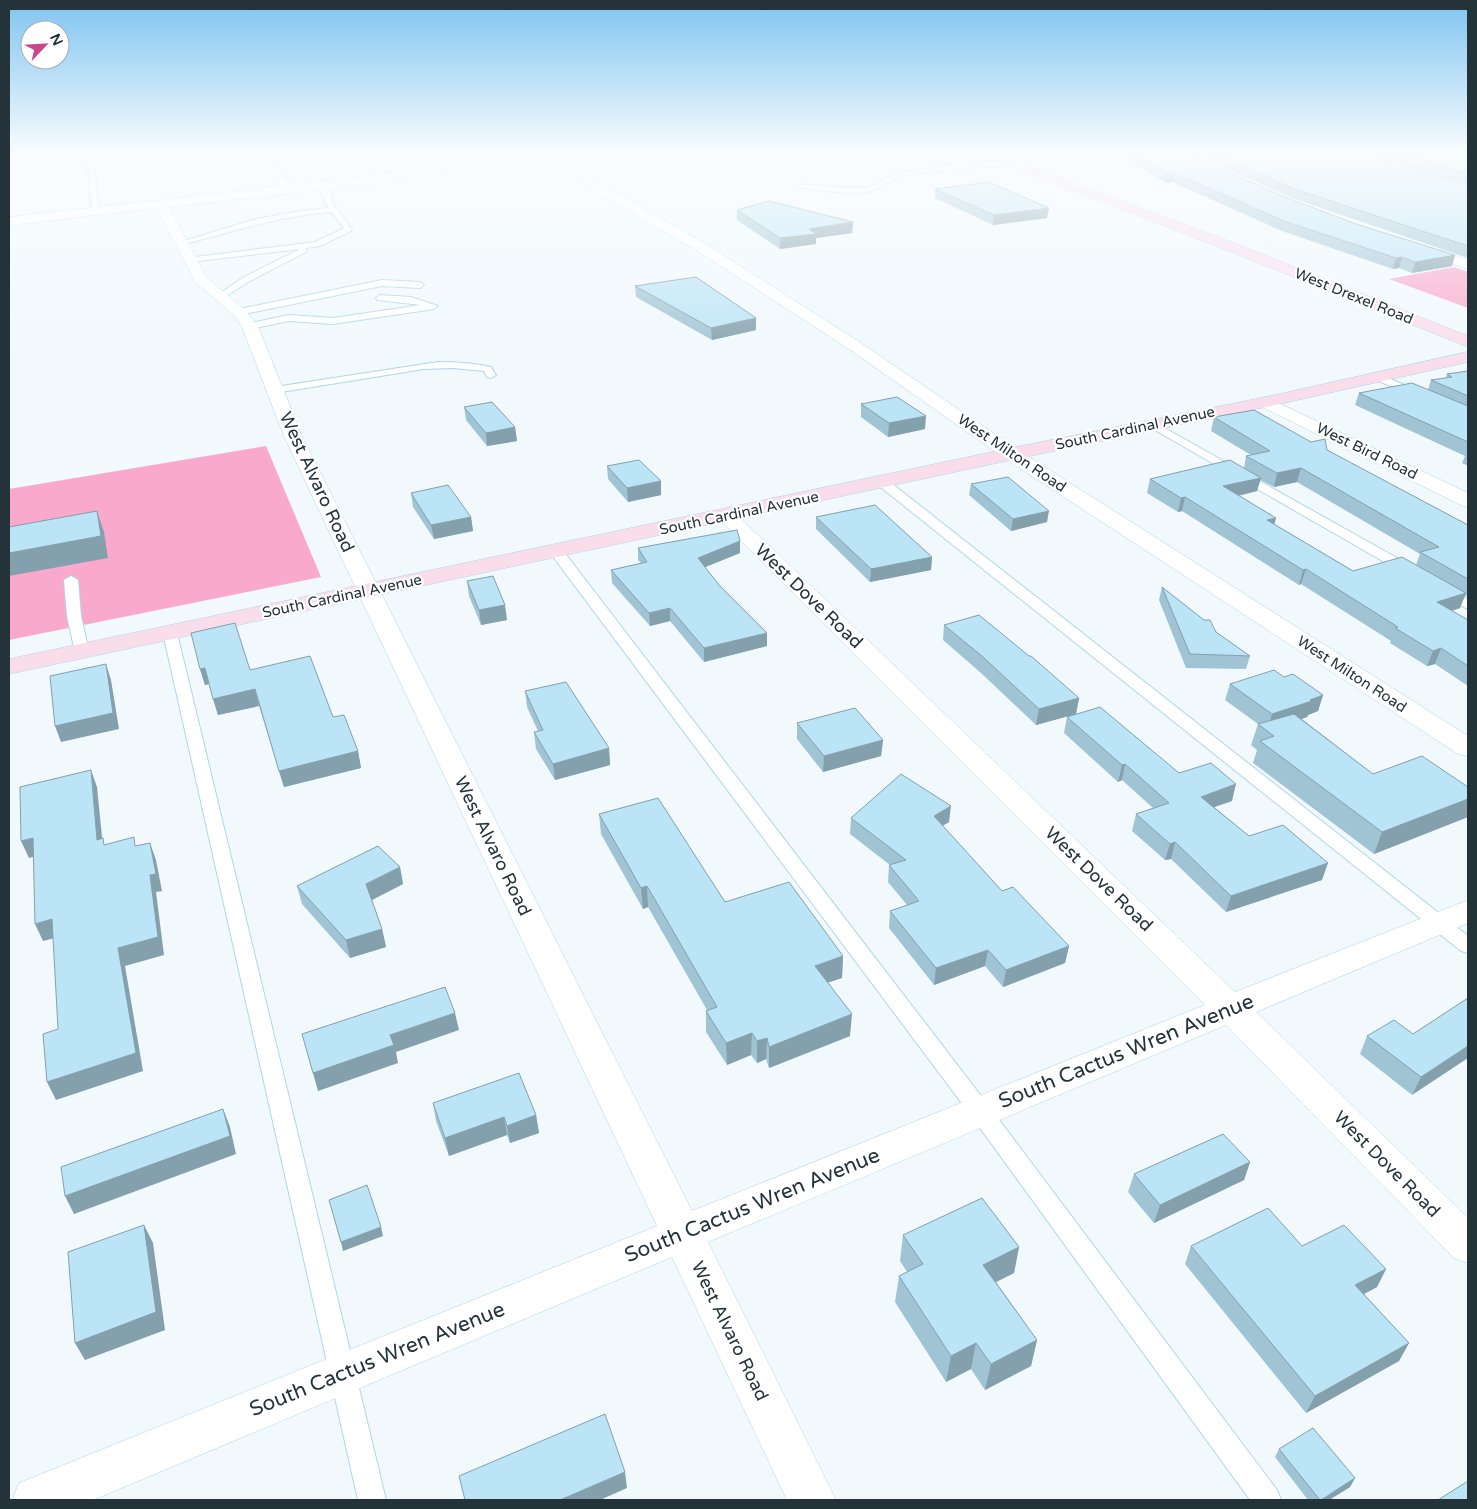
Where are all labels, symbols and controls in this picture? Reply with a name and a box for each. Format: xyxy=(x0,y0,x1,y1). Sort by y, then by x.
north arrow xyxy=(20,20,70,70)
text: N xyxy=(46,31,66,48)
street label: West Drexel Road xyxy=(1292,264,1416,328)
street label: South Cardinal Avenue xyxy=(1054,402,1216,454)
street label: West Alvaro Road xyxy=(275,408,359,556)
street label: West Milton Road xyxy=(954,410,1070,496)
street label: West Bird Road xyxy=(1313,419,1421,483)
street label: South Cardinal Avenue xyxy=(658,487,820,539)
street label: West Dove Road xyxy=(751,539,867,653)
street label: South Cardinal Avenue xyxy=(261,570,423,622)
street label: West Milton Road xyxy=(1294,632,1410,716)
street label: West Alvaro Road xyxy=(450,773,536,919)
street label: West Dove Road xyxy=(1041,822,1157,936)
street label: South Cactus Wren Avenue xyxy=(995,989,1258,1114)
street label: West Dove Road xyxy=(1329,1106,1445,1222)
street label: South Cactus Wren Avenue xyxy=(621,1143,884,1268)
street label: West Alvaro Road xyxy=(687,1258,773,1404)
street label: South Cactus Wren Avenue xyxy=(246,1297,509,1422)

